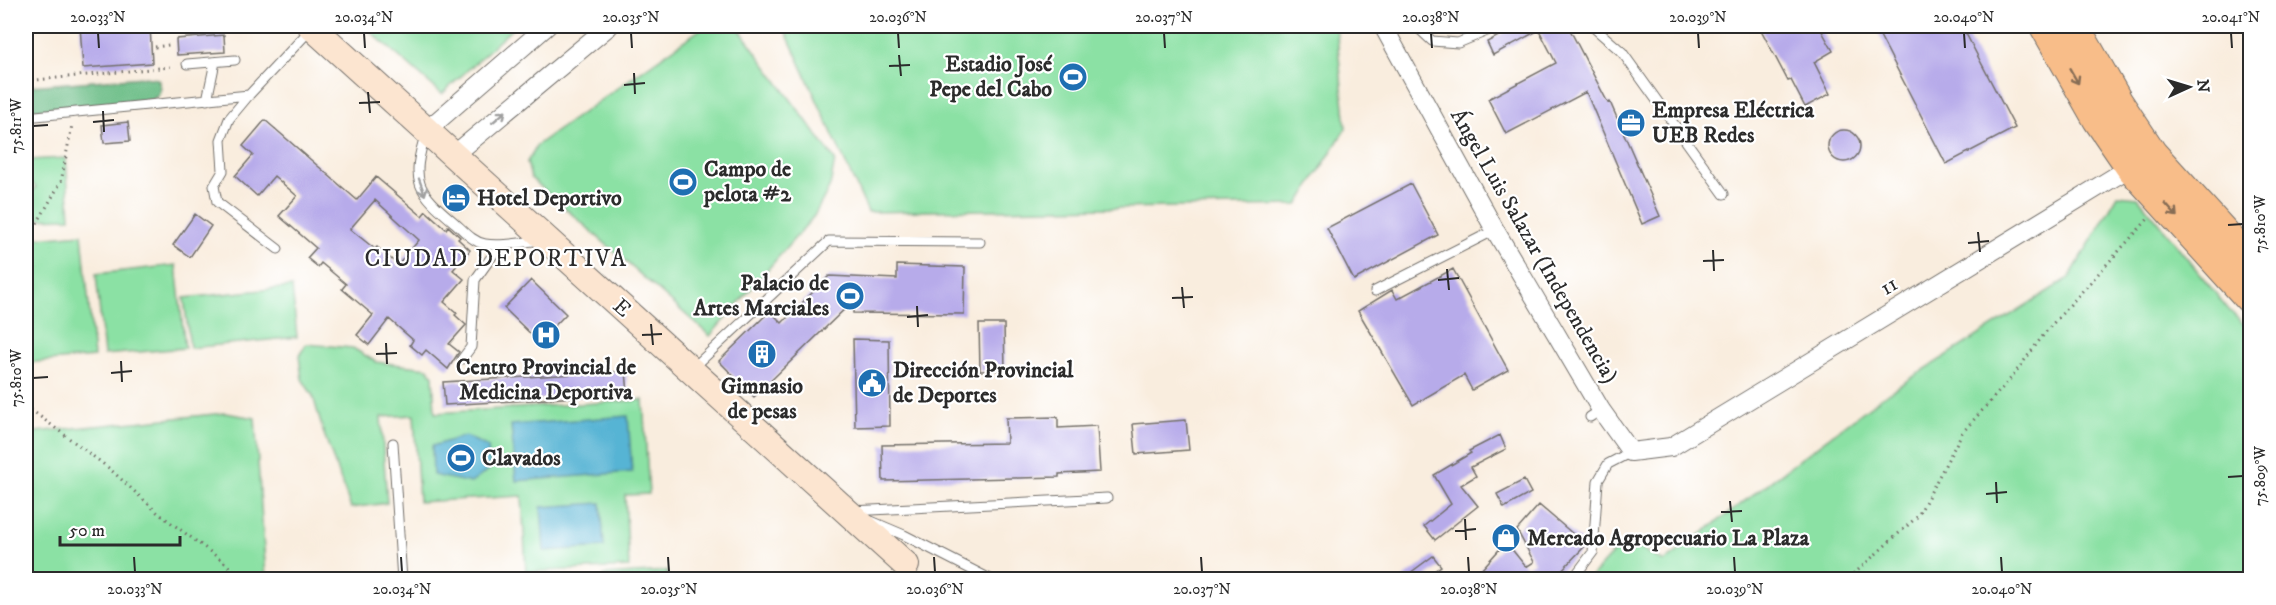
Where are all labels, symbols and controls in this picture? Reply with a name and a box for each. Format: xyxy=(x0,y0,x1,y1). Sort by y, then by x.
text: 20.033°N xyxy=(70,8,126,27)
text: 20.034°N xyxy=(335,8,393,27)
text: 20.035°N xyxy=(602,8,660,27)
text: 20.036°N xyxy=(869,8,927,27)
text: 20.037°N xyxy=(1135,8,1193,27)
text: 20.038°N xyxy=(1402,8,1460,27)
text: 20.039°N xyxy=(1669,8,1727,27)
text: 20.040°N xyxy=(1934,8,1994,27)
text: 20.041°N xyxy=(2202,8,2260,27)
place label: Estadio José Pepe del Cabo xyxy=(929,51,1053,103)
north arrow xyxy=(2159,57,2219,117)
sports icon: Estadio José Pepe del Cabo xyxy=(1057,61,1089,93)
one-way arrow xyxy=(2069,68,2081,85)
text: N xyxy=(2193,79,2213,93)
place label: Empresa Eléctrica UEB Redes xyxy=(1652,97,1815,149)
text: 75.811°W xyxy=(7,98,26,154)
street label: Ángel Luis Salazar (Independencia) xyxy=(1444,104,1625,388)
office icon: Empresa Eléctrica UEB Redes xyxy=(1615,107,1647,139)
one-way arrow xyxy=(491,111,507,124)
place label: Campo de pelota #2 xyxy=(703,156,792,208)
sports icon: Campo de pelota #2 xyxy=(667,166,699,198)
one-way arrow xyxy=(418,177,429,195)
hotel icon: Hotel Deportivo xyxy=(440,182,472,214)
place label: Hotel Deportivo xyxy=(477,185,622,212)
text: 75.810°W xyxy=(2251,195,2270,253)
one-way arrow xyxy=(2164,202,2178,217)
district label: CIUDAD DEPORTIVA xyxy=(364,244,628,274)
place label: Palacio de Artes Marciales xyxy=(693,270,830,322)
street label: 11 xyxy=(1875,270,1903,302)
sports icon: Palacio de Artes Marciales xyxy=(834,280,866,312)
street label: E xyxy=(607,293,637,323)
hospital icon: Centro Provincial de Medicina Deportiva xyxy=(530,319,562,351)
building icon: Gimnasio de pesas xyxy=(746,338,778,370)
text: 75.810°W xyxy=(7,349,26,407)
place label: Centro Provincial de Medicina Deportiva xyxy=(456,354,636,406)
place label: Dirección Provincial de Deportes xyxy=(893,357,1074,409)
public building icon: Dirección Provincial de Deportes xyxy=(856,367,888,399)
place label: Gimnasio de pesas xyxy=(721,373,803,425)
sports icon: Clavados xyxy=(445,442,477,474)
place label: Clavados xyxy=(482,445,561,472)
text: 75.809°W xyxy=(2251,446,2270,506)
scale bar xyxy=(60,509,180,547)
text: 50 m xyxy=(69,520,105,542)
shop icon: Mercado Agropecuario La Plaza xyxy=(1490,522,1522,554)
place label: Mercado Agropecuario La Plaza xyxy=(1527,525,1810,552)
text: 20.033°N xyxy=(107,580,163,599)
text: 20.034°N xyxy=(373,580,431,599)
text: 20.035°N xyxy=(640,580,698,599)
text: 20.036°N xyxy=(906,580,964,599)
text: 20.037°N xyxy=(1173,580,1231,599)
text: 20.038°N xyxy=(1440,580,1498,599)
text: 20.039°N xyxy=(1706,580,1764,599)
text: 20.040°N xyxy=(1972,580,2032,599)

